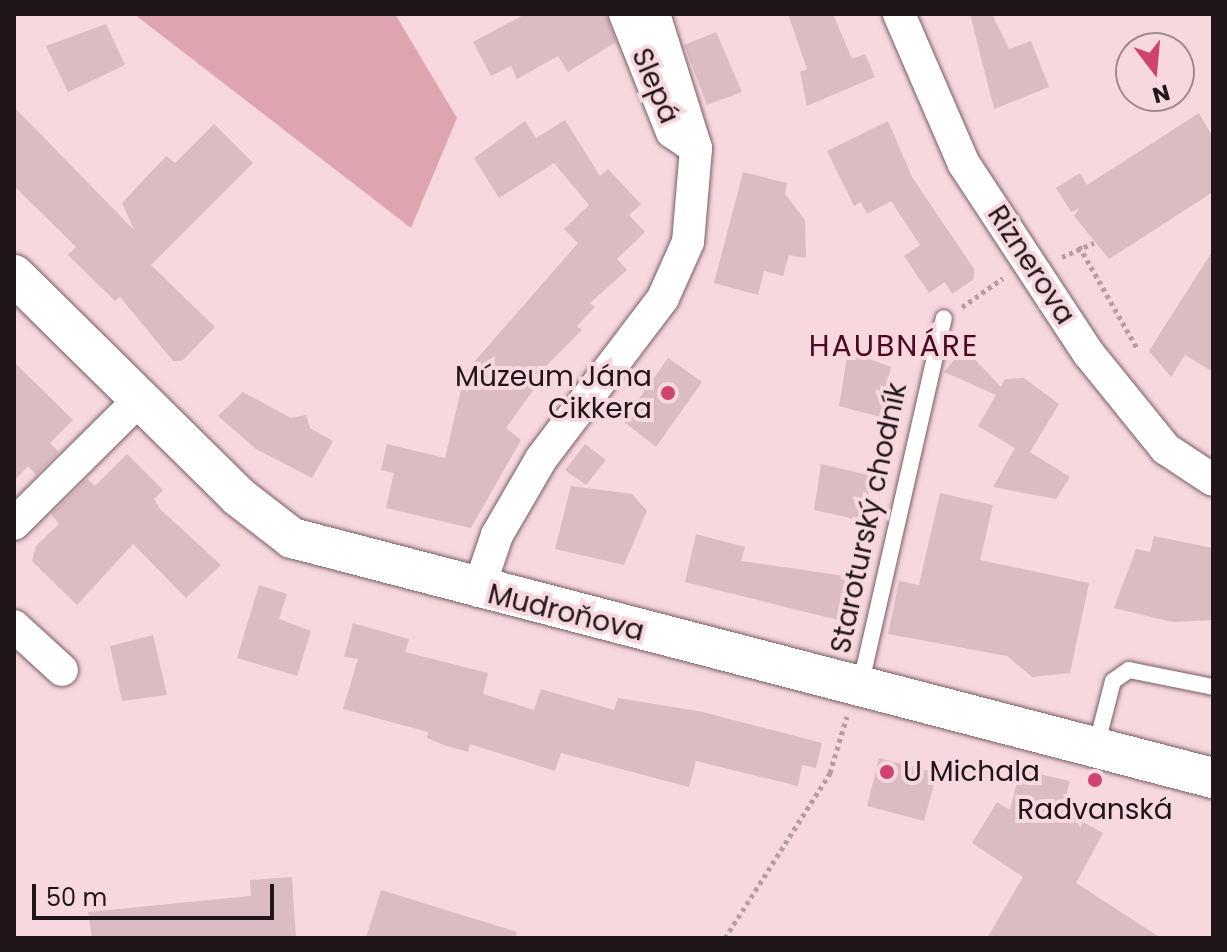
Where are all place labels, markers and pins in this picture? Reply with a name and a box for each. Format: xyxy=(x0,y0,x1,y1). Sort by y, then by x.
place label: Múzeum Jána Cikkera xyxy=(455,360,652,426)
marker: Múzeum Jána Cikkera xyxy=(659,384,677,402)
place label: U Michala xyxy=(903,755,1040,789)
marker: U Michala xyxy=(878,763,896,781)
marker: Radvanská xyxy=(1086,771,1104,789)
place label: Radvanská xyxy=(1017,793,1173,827)

